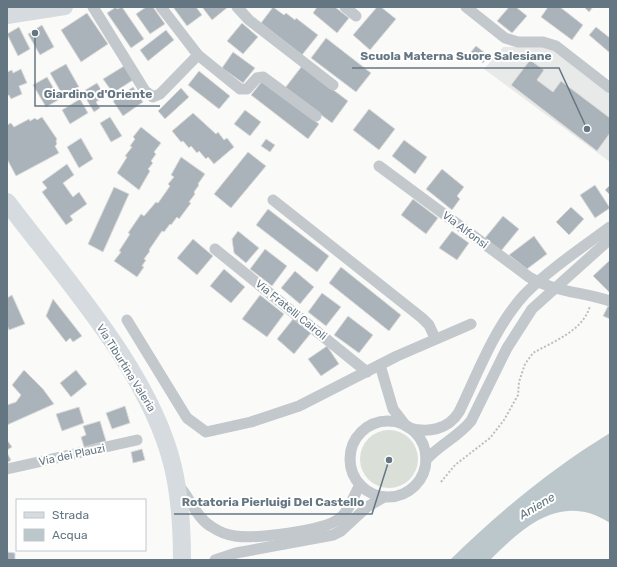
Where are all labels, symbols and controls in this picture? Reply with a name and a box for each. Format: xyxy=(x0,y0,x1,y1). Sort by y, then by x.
callout: Scuola Materna Suore Salesiane xyxy=(352,44,559,68)
text: Scuola Materna Suore Salesiane xyxy=(360,49,552,63)
callout: Giardino d'Oriente xyxy=(35,82,160,106)
text: Giardino d'Oriente xyxy=(44,87,152,101)
street label: Via Alfonsi xyxy=(440,209,490,251)
street label: Via Fratelli Cairoli xyxy=(253,277,329,343)
street label: Via Tiburtina Valeria xyxy=(94,322,158,414)
street label: Via dei Plauzi xyxy=(38,442,106,468)
callout: Rotatoria Pierluigi Del Castello xyxy=(174,490,372,514)
water label: Aniene xyxy=(516,490,558,523)
text: Rotatoria Pierluigi Del Castello xyxy=(182,495,364,509)
legend xyxy=(16,499,146,551)
text: Strada xyxy=(52,508,89,522)
text: Acqua xyxy=(52,528,88,542)

